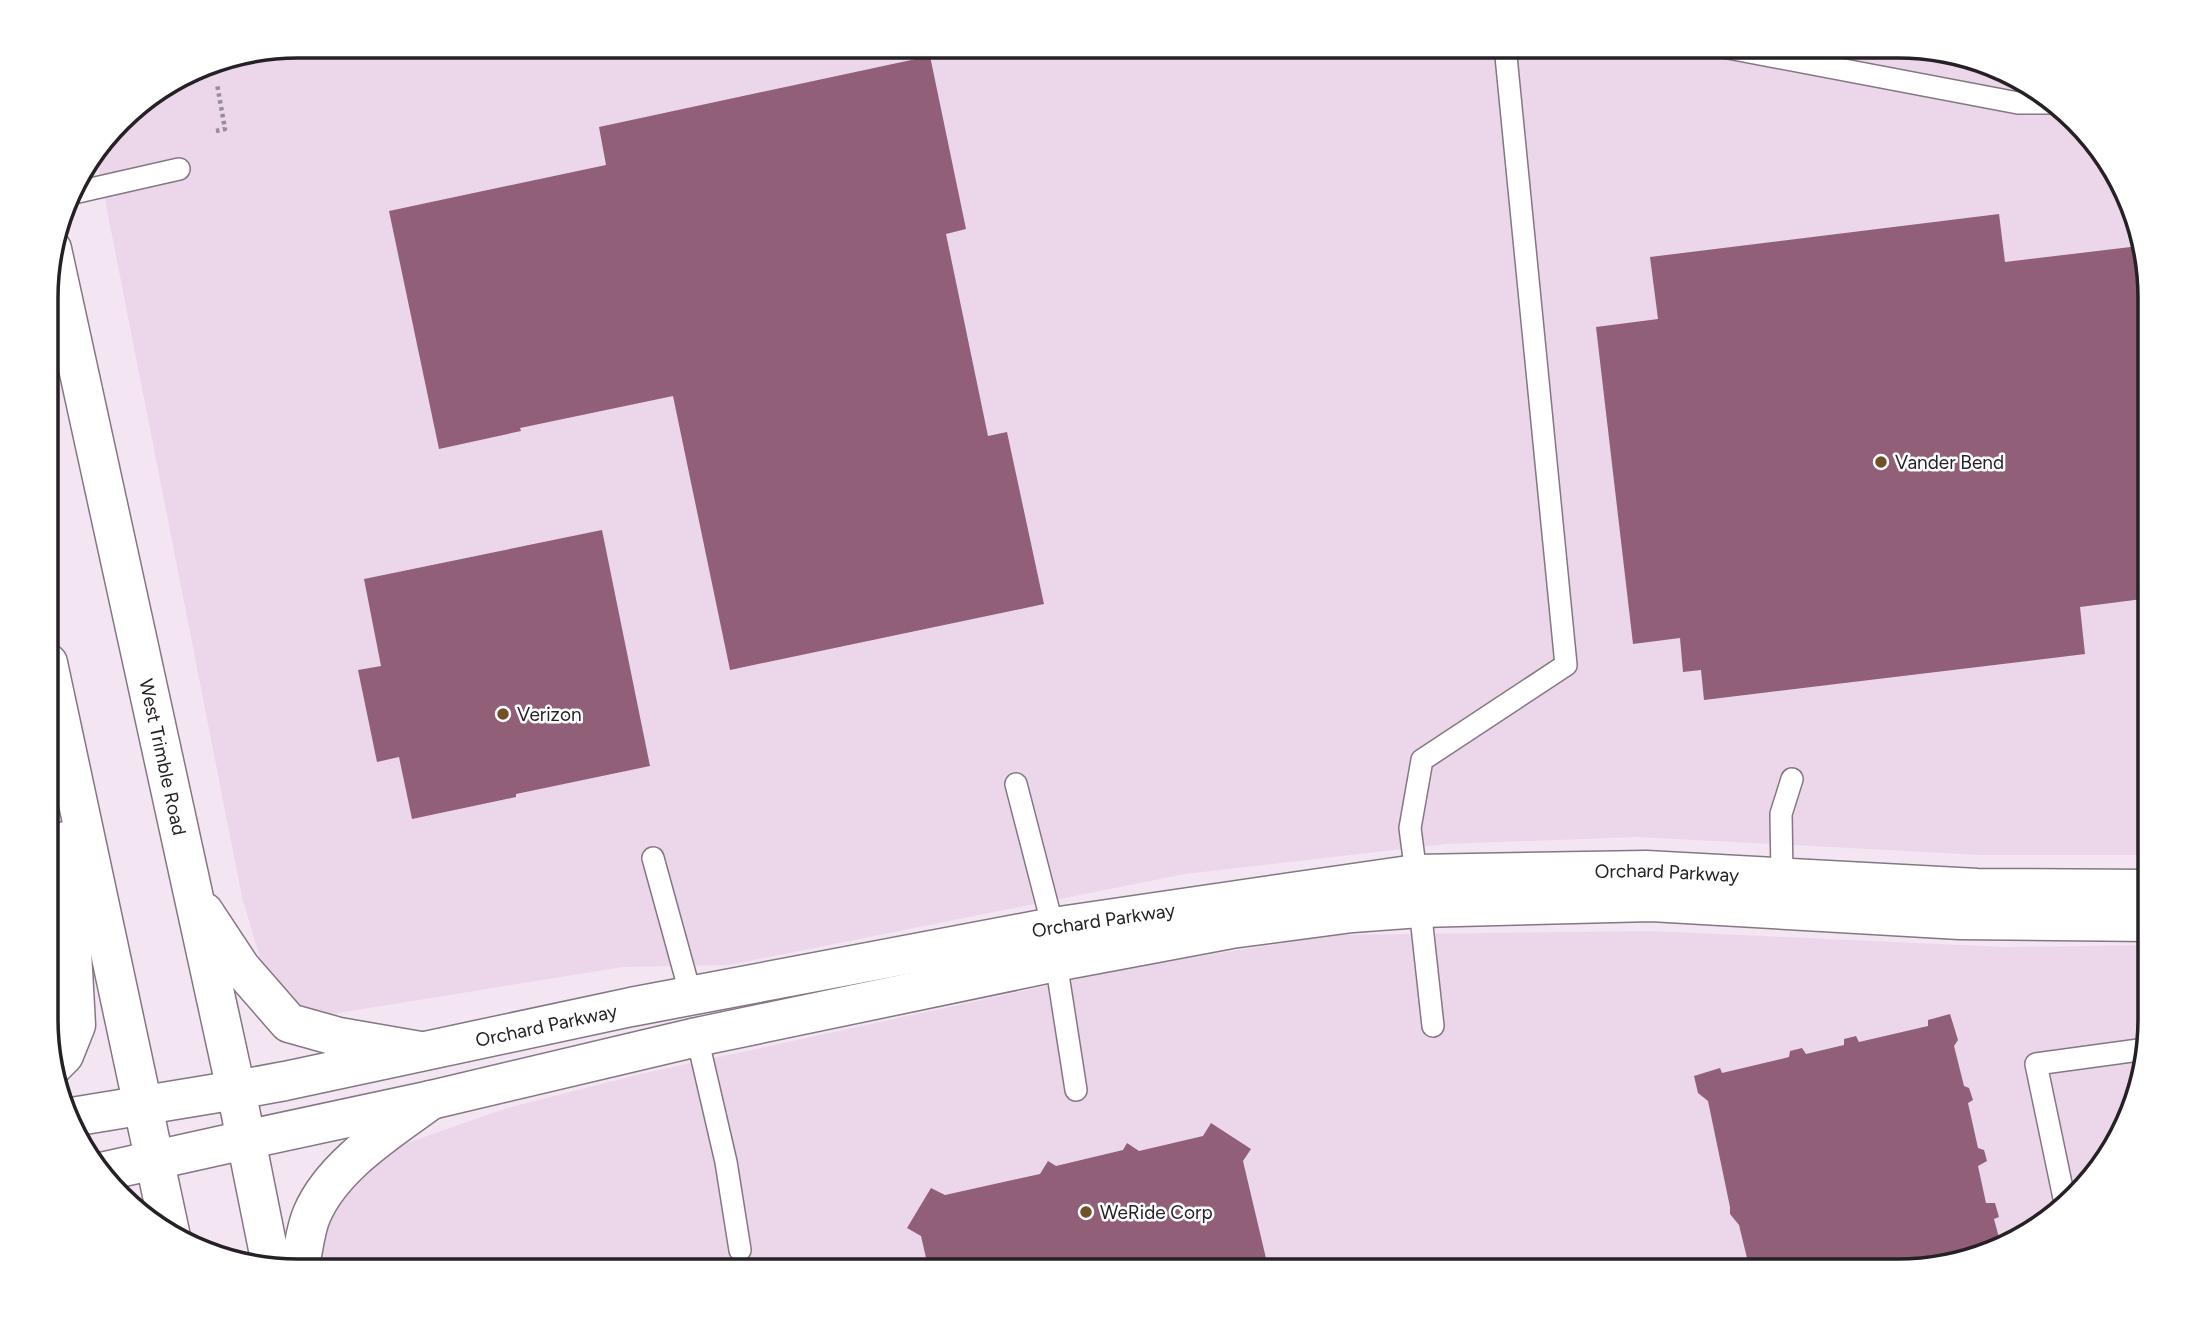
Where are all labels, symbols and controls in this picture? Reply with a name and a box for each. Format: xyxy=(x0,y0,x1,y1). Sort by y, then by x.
place label: Vander Bend xyxy=(1895,451,2004,474)
marker: Vander Bend xyxy=(1873,454,1889,470)
street label: West Trimble Road xyxy=(134,677,191,837)
place label: Verizon xyxy=(517,703,582,726)
marker: Verizon xyxy=(495,706,511,722)
street label: Orchard Parkway xyxy=(1595,859,1740,887)
street label: Orchard Parkway xyxy=(1030,898,1177,943)
street label: Orchard Parkway xyxy=(473,999,619,1052)
place label: WeRide Corp xyxy=(1100,1201,1213,1224)
marker: WeRide Corp xyxy=(1078,1204,1094,1220)

